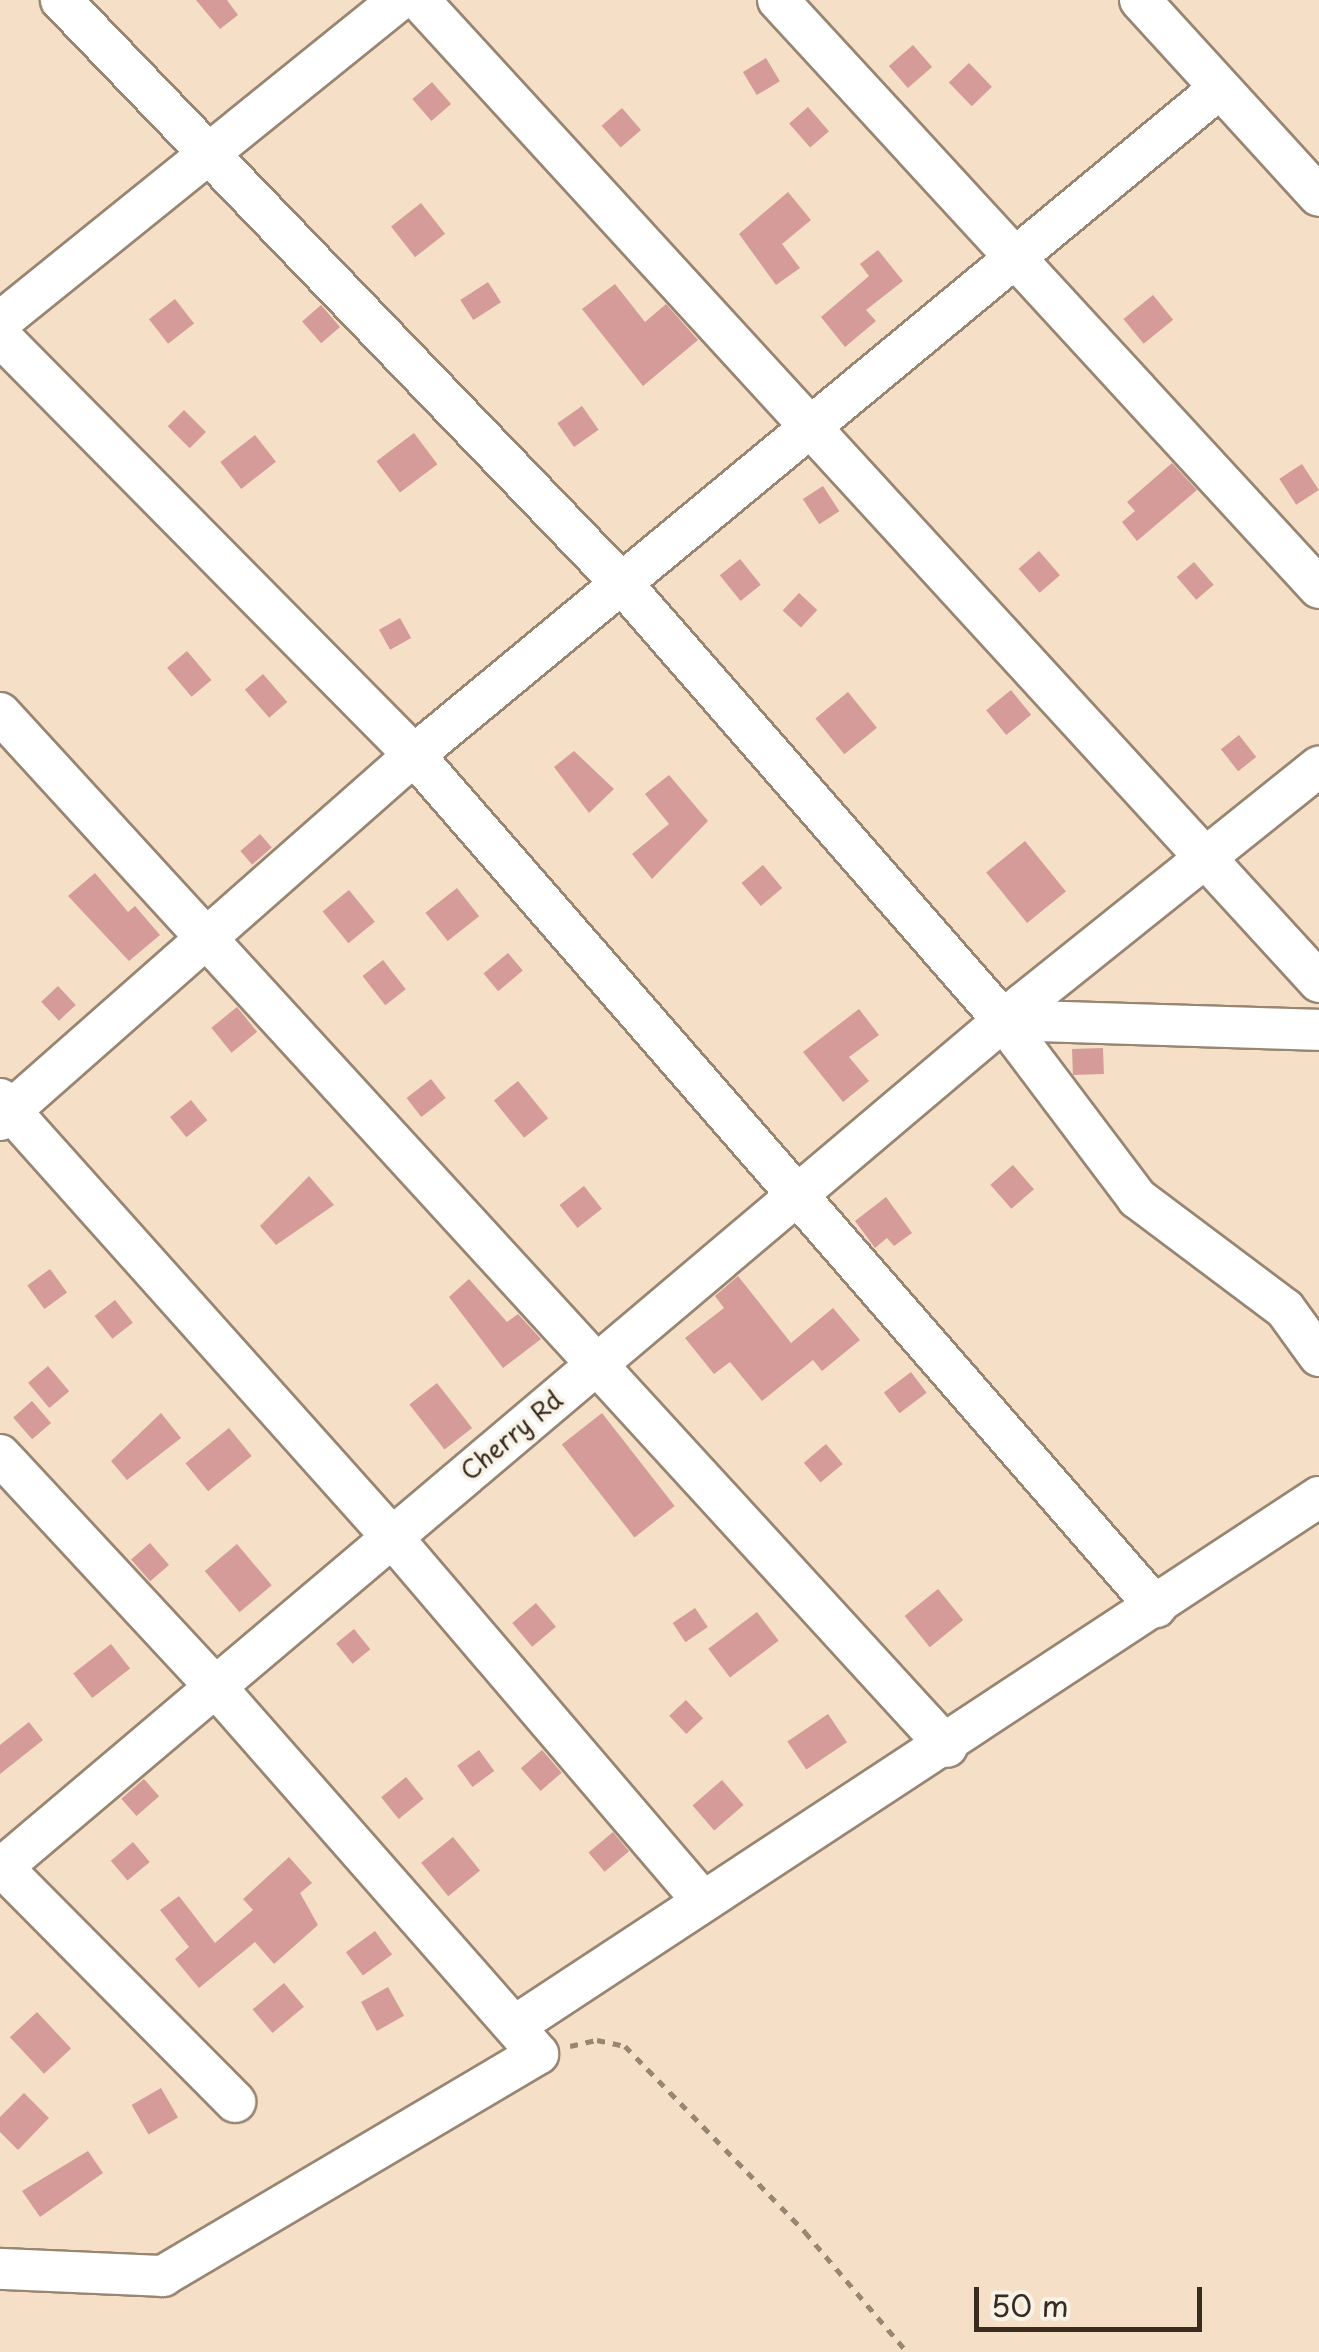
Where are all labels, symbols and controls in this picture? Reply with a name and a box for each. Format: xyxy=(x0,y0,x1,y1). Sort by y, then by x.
street label: Cherry Rd xyxy=(454,1384,568,1486)
scale bar xyxy=(979,2267,1206,2329)
text: 50 m xyxy=(991,2282,1069,2327)

